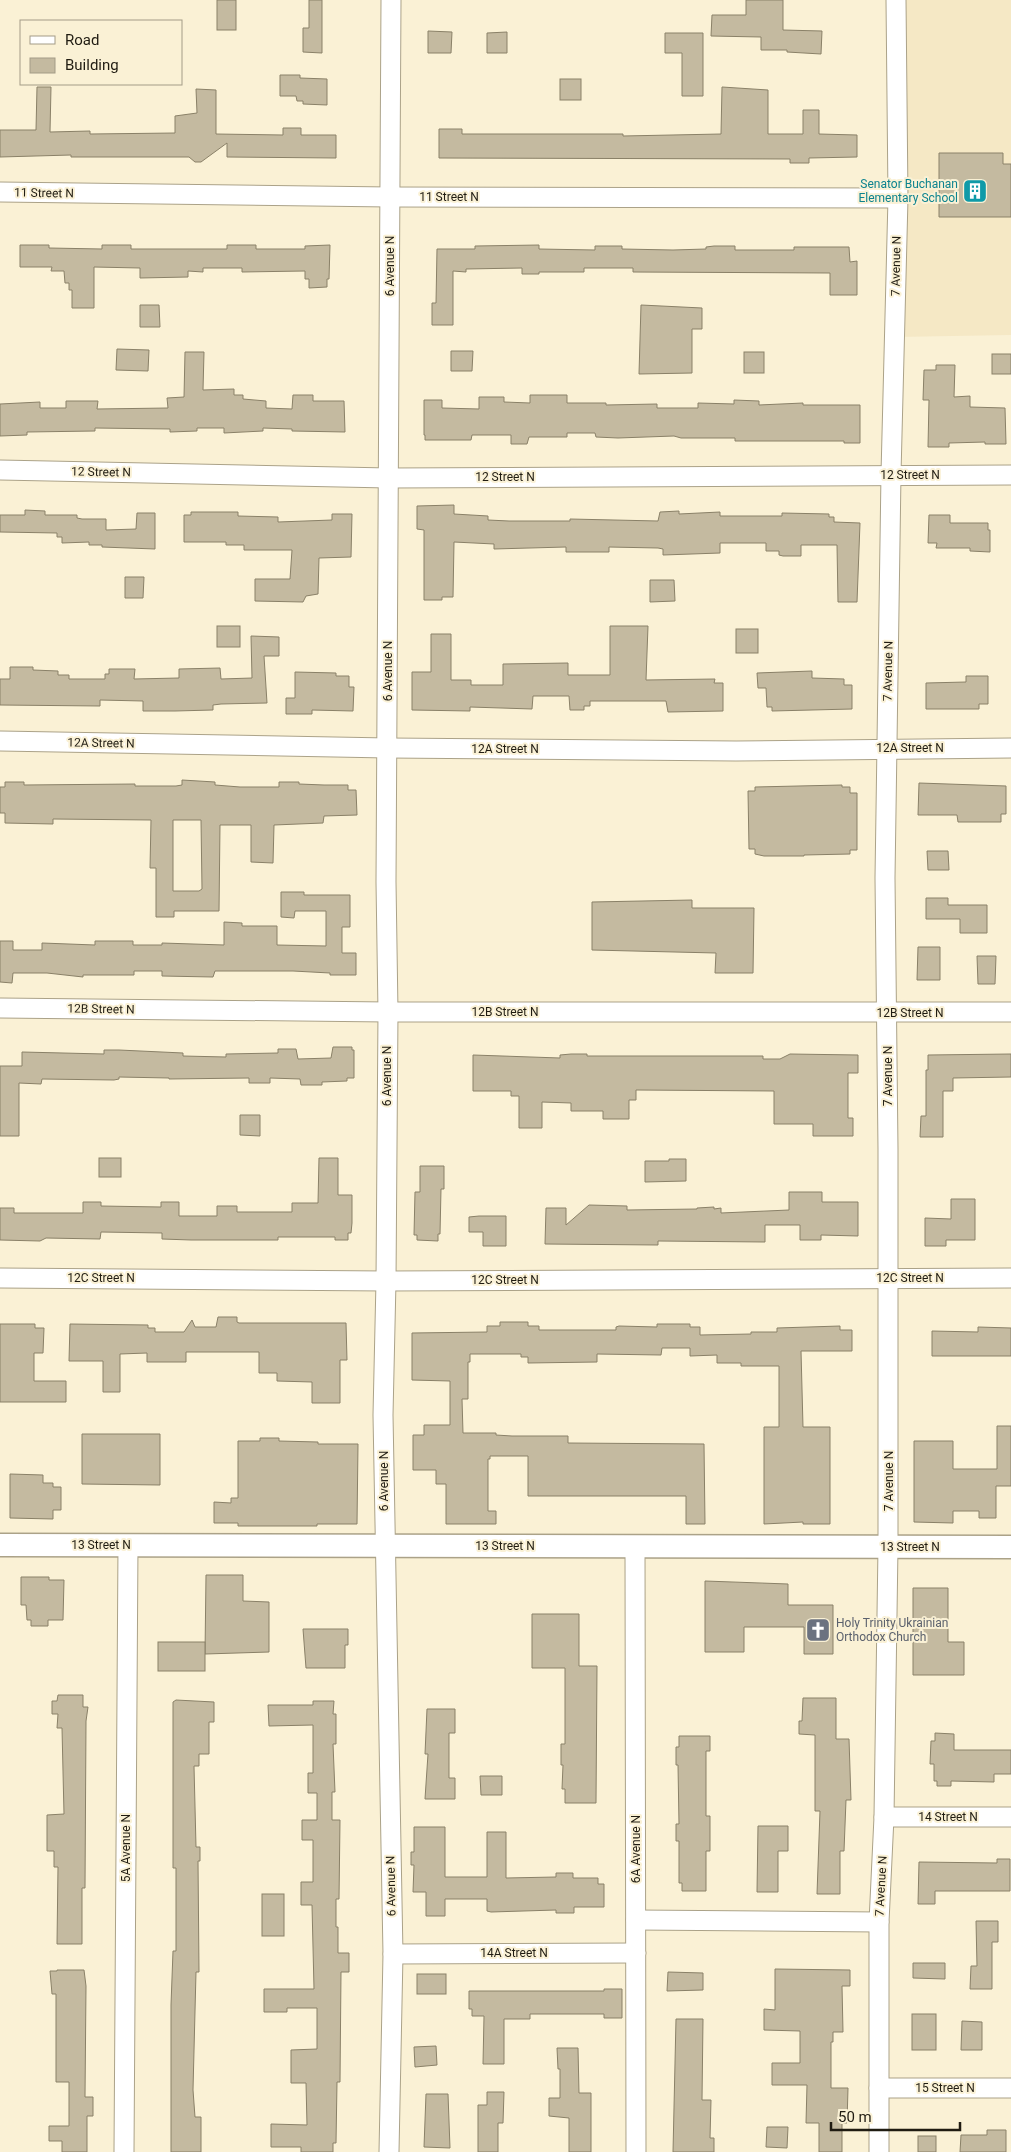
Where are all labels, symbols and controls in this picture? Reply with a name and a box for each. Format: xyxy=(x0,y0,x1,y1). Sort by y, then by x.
legend xyxy=(20,20,182,85)
text: Road xyxy=(65,31,99,49)
text: Building xyxy=(65,56,119,74)
place label: Senator Buchanan Elementary School xyxy=(858,177,958,205)
building icon: Senator Buchanan Elementary School xyxy=(962,178,988,204)
street label: 11 Street N xyxy=(14,185,74,201)
street label: 11 Street N xyxy=(419,190,479,204)
street label: 6 Avenue N xyxy=(383,236,397,296)
street label: 7 Avenue N xyxy=(888,236,904,296)
street label: 12 Street N xyxy=(71,464,131,480)
street label: 12 Street N xyxy=(880,468,940,482)
street label: 12 Street N xyxy=(475,470,535,484)
street label: 6 Avenue N xyxy=(381,641,395,701)
street label: 7 Avenue N xyxy=(880,641,896,701)
street label: 12A Street N xyxy=(67,735,135,751)
street label: 12A Street N xyxy=(876,741,944,755)
street label: 12A Street N xyxy=(471,742,539,756)
street label: 12B Street N xyxy=(67,1001,135,1017)
street label: 12B Street N xyxy=(471,1005,539,1019)
street label: 12B Street N xyxy=(876,1006,944,1020)
street label: 6 Avenue N xyxy=(380,1046,394,1106)
street label: 7 Avenue N xyxy=(881,1046,895,1106)
street label: 12C Street N xyxy=(67,1271,135,1285)
street label: 12C Street N xyxy=(876,1271,944,1285)
street label: 12C Street N xyxy=(471,1273,539,1287)
street label: 6 Avenue N xyxy=(377,1451,391,1511)
street label: 7 Avenue N xyxy=(882,1451,896,1511)
street label: 13 Street N xyxy=(71,1538,131,1552)
street label: 13 Street N xyxy=(475,1539,535,1553)
street label: 13 Street N xyxy=(880,1540,940,1554)
place label: Holy Trinity Ukrainian Orthodox Church xyxy=(836,1616,948,1644)
church icon: Holy Trinity Ukrainian Orthodox Church xyxy=(805,1617,831,1643)
street label: 14 Street N xyxy=(918,1810,978,1824)
street label: 5A Avenue N xyxy=(119,1814,133,1882)
street label: 6A Avenue N xyxy=(629,1815,643,1883)
street label: 7 Avenue N xyxy=(872,1855,890,1917)
street label: 6 Avenue N xyxy=(383,1856,399,1916)
street label: 14A Street N xyxy=(480,1946,548,1960)
street label: 15 Street N xyxy=(915,2081,975,2095)
scale bar xyxy=(831,2100,960,2132)
text: 50 m xyxy=(838,2108,872,2126)

